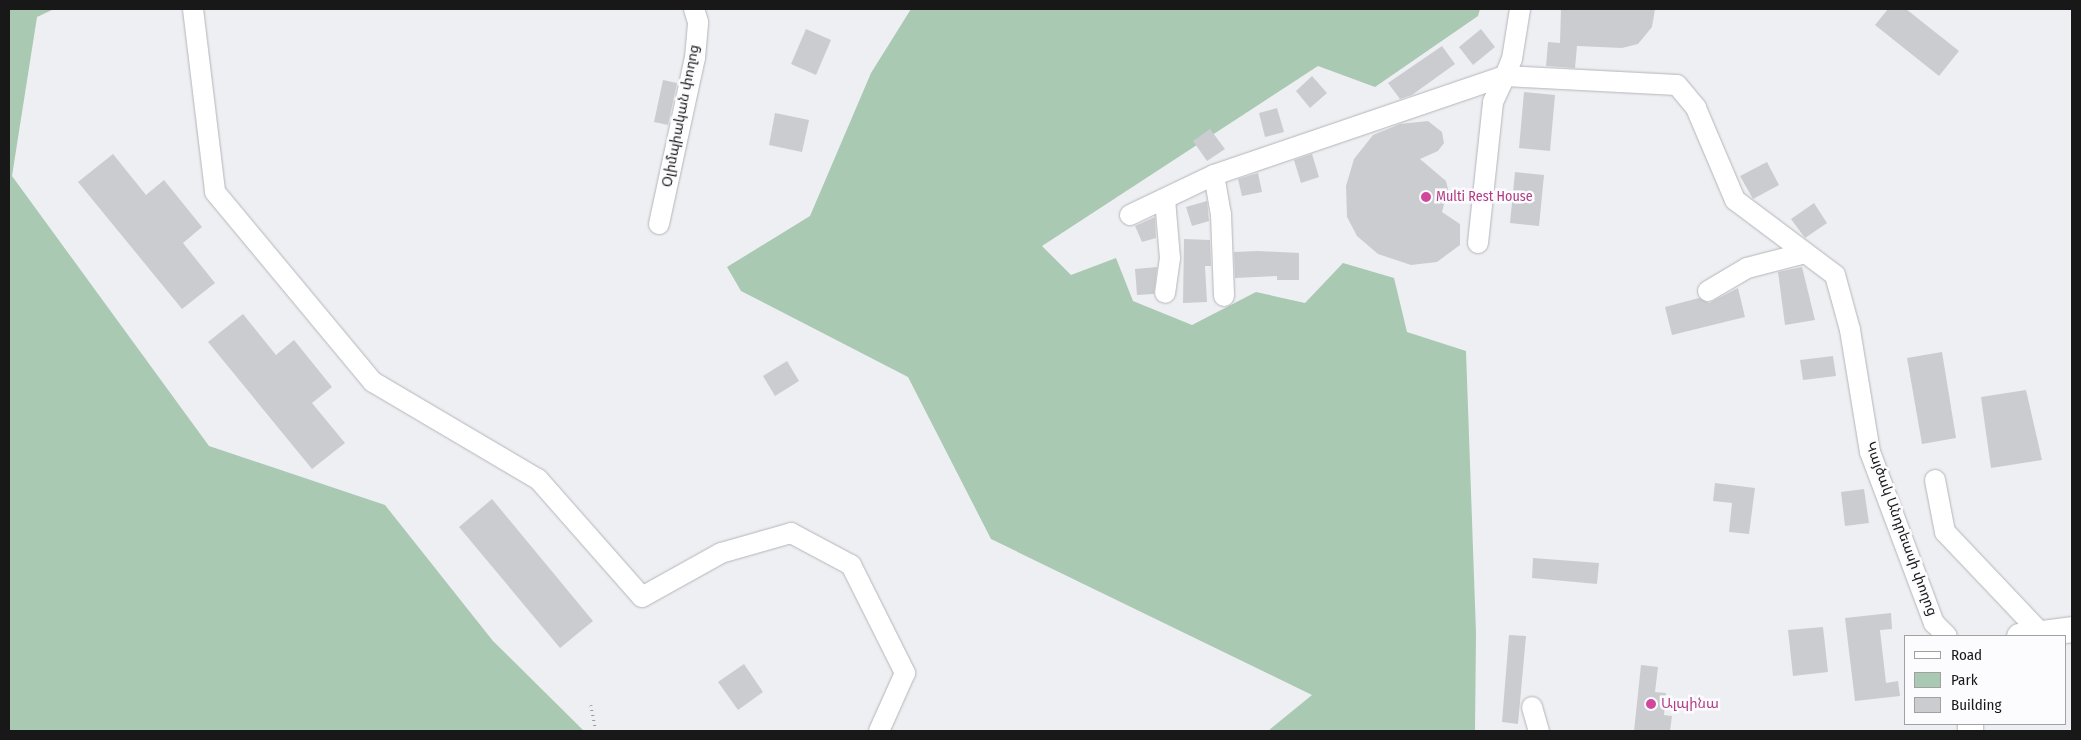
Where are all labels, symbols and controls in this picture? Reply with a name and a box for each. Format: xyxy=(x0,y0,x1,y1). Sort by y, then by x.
street label: Օլիմպիական փողոց xyxy=(659,43,703,189)
place label: Multi Rest House xyxy=(1436,189,1533,205)
marker: Multi Rest House xyxy=(1420,191,1432,203)
street label: Կայծակ Անդրեասի փողոց xyxy=(1862,440,1940,618)
legend xyxy=(1904,635,2066,725)
text: Road xyxy=(1951,646,1982,664)
text: Park xyxy=(1951,671,1978,689)
place label: Ալպինա xyxy=(1661,696,1719,712)
text: Building xyxy=(1951,696,2002,714)
marker: Ալպինա xyxy=(1645,698,1657,710)

